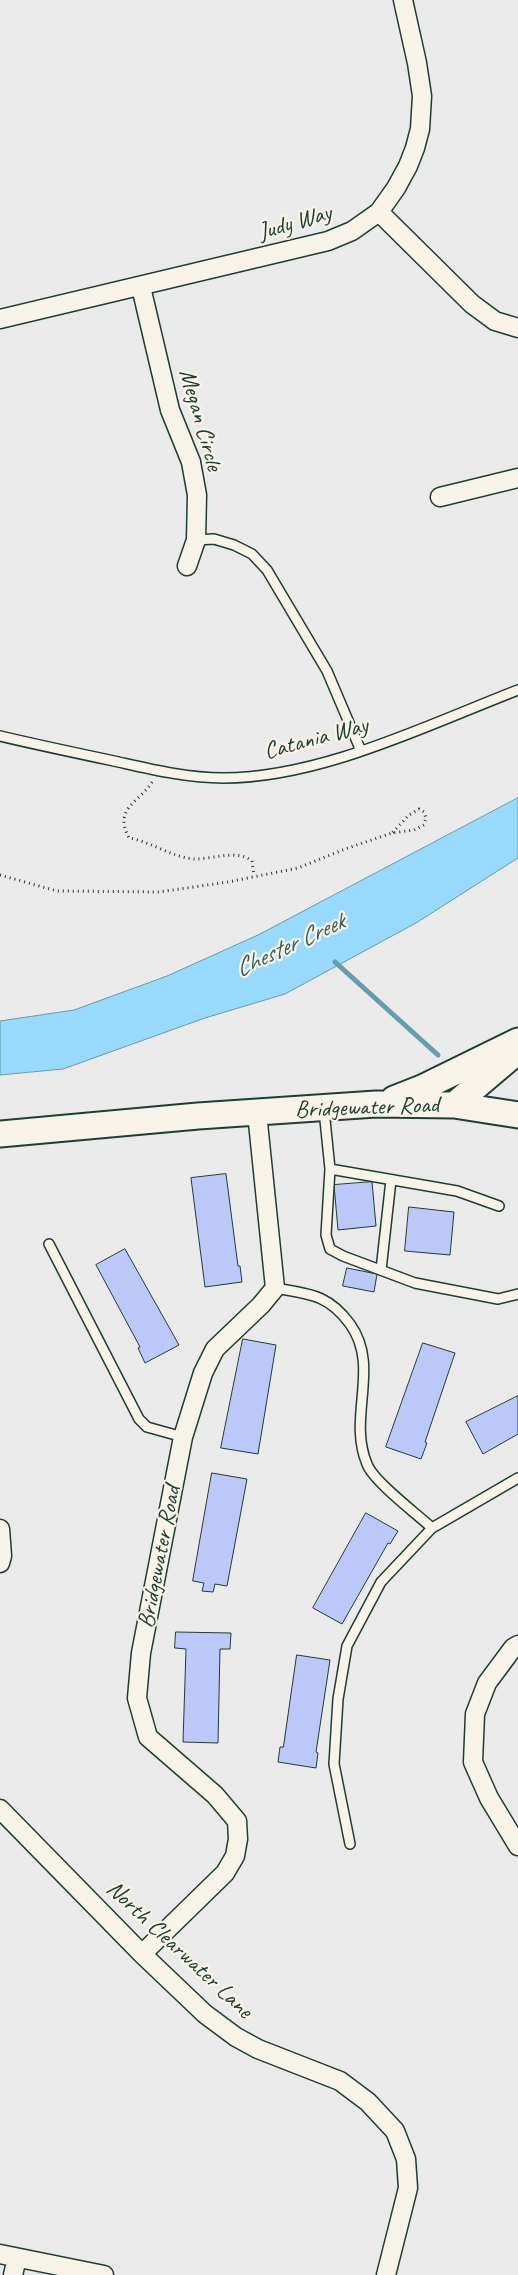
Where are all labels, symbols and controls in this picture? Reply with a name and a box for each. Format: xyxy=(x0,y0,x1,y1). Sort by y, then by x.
street label: Judy Way xyxy=(255,199,335,247)
street label: Megan Circle xyxy=(172,366,228,474)
street label: Catania Way xyxy=(261,711,371,767)
water label: Chester Creek xyxy=(230,908,350,984)
street label: Bridgewater Road xyxy=(294,1091,440,1125)
street label: Bridgewater Road xyxy=(132,1484,188,1630)
street label: North Clearwater Lane xyxy=(100,1875,258,2025)

